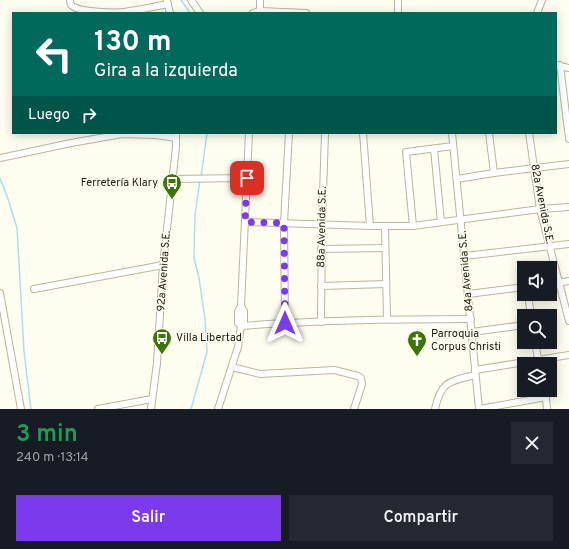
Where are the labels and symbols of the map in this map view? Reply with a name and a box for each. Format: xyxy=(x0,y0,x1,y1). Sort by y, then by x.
pin xyxy=(230,161,264,195)
street label: 82a Avenida S.E. xyxy=(527,163,557,245)
bus stop icon: Ferretería Klary xyxy=(161,172,183,200)
place label: Ferretería Klary xyxy=(81,176,158,190)
street label: 88a Avenida S.E. xyxy=(314,186,330,268)
street label: 92a Avenida S.E. xyxy=(154,230,174,312)
street label: 84a Avenida S.E. xyxy=(455,230,477,312)
position arrow xyxy=(264,302,306,344)
bus stop icon: Villa Libertad xyxy=(151,327,173,355)
place label: Parroquia Corpus Christi xyxy=(431,327,501,354)
church icon: Parroquia Corpus Christi xyxy=(406,329,428,357)
place label: Villa Libertad xyxy=(176,331,242,345)

